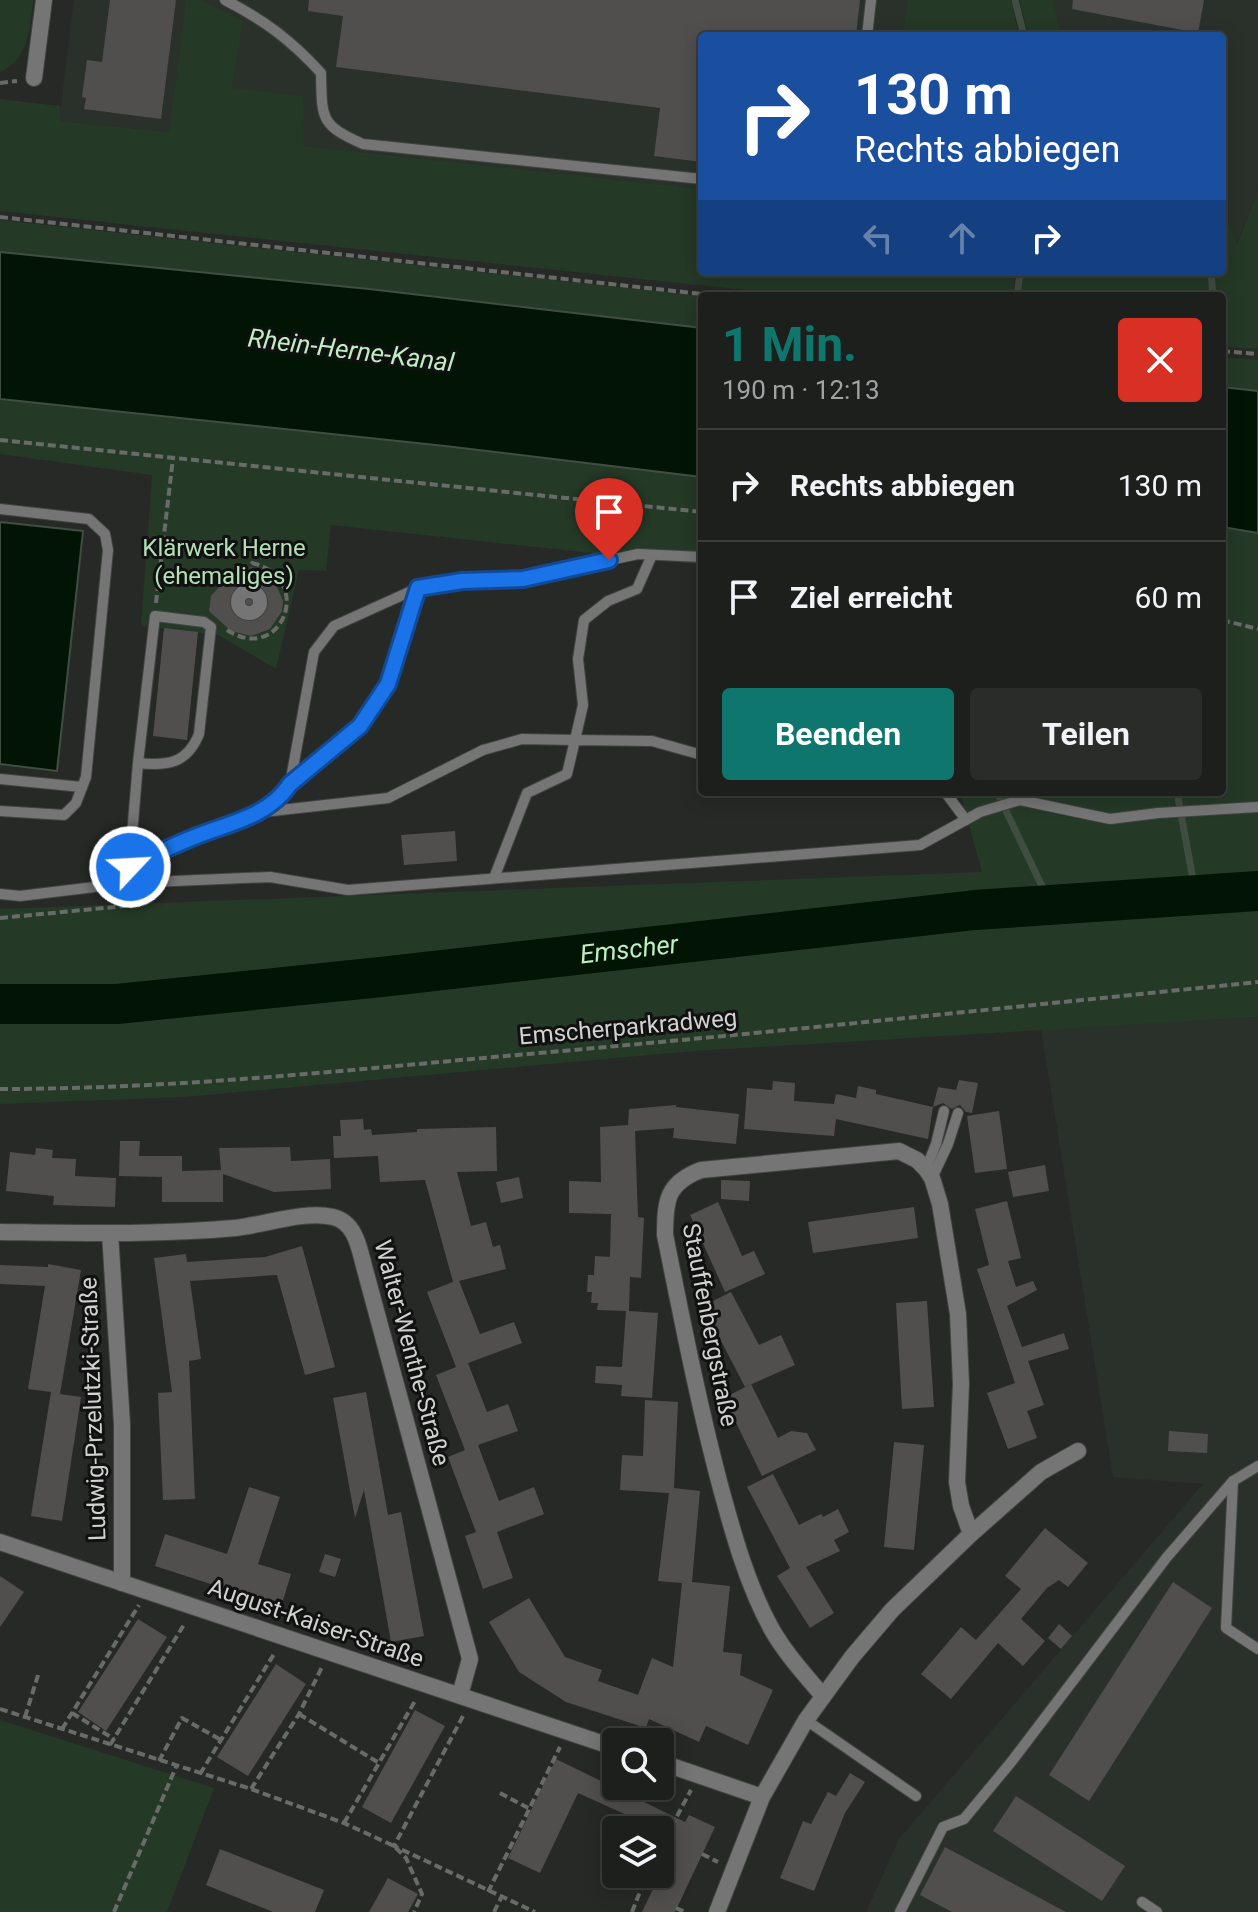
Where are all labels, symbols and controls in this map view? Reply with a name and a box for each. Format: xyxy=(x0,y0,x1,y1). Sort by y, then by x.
text: 130 m xyxy=(854,62,1013,128)
icon: right xyxy=(722,64,826,168)
text: Rechts abbiegen xyxy=(854,129,1120,171)
icon: left xyxy=(856,216,900,260)
icon: ahead xyxy=(940,216,984,260)
icon: right xyxy=(1024,216,1068,260)
text: 1 Min. xyxy=(722,316,857,373)
button: close xyxy=(1118,318,1202,402)
water label: Rhein-Herne-Kanal xyxy=(246,322,457,378)
text: 190 m · 12:13 xyxy=(722,375,880,405)
icon: right xyxy=(722,463,766,507)
text: Rechts abbiegen xyxy=(790,468,1015,503)
text: 130 m xyxy=(1118,468,1202,503)
pin xyxy=(575,478,643,560)
icon: arrive xyxy=(587,490,631,534)
park label: Klärwerk Herne (ehemaliges) xyxy=(142,534,306,590)
icon: arrive xyxy=(722,575,766,619)
text: Ziel erreicht xyxy=(790,580,952,615)
text: 60 m xyxy=(1135,580,1202,615)
button: Beenden xyxy=(722,688,954,780)
button: Teilen xyxy=(970,688,1202,780)
position arrow xyxy=(88,825,172,909)
water label: Emscher xyxy=(578,928,681,969)
street label: Emscherparkradweg xyxy=(518,1004,738,1050)
street label: Stauffenbergstraße xyxy=(677,1221,743,1429)
street label: Walter-Wenthe-Straße xyxy=(368,1237,456,1469)
street label: Ludwig-Przelutzki-Straße xyxy=(74,1277,112,1541)
street label: August-Kaiser-Straße xyxy=(205,1573,427,1673)
map controls xyxy=(602,1728,674,1888)
button: search xyxy=(602,1728,674,1800)
button: layers xyxy=(602,1816,674,1888)

